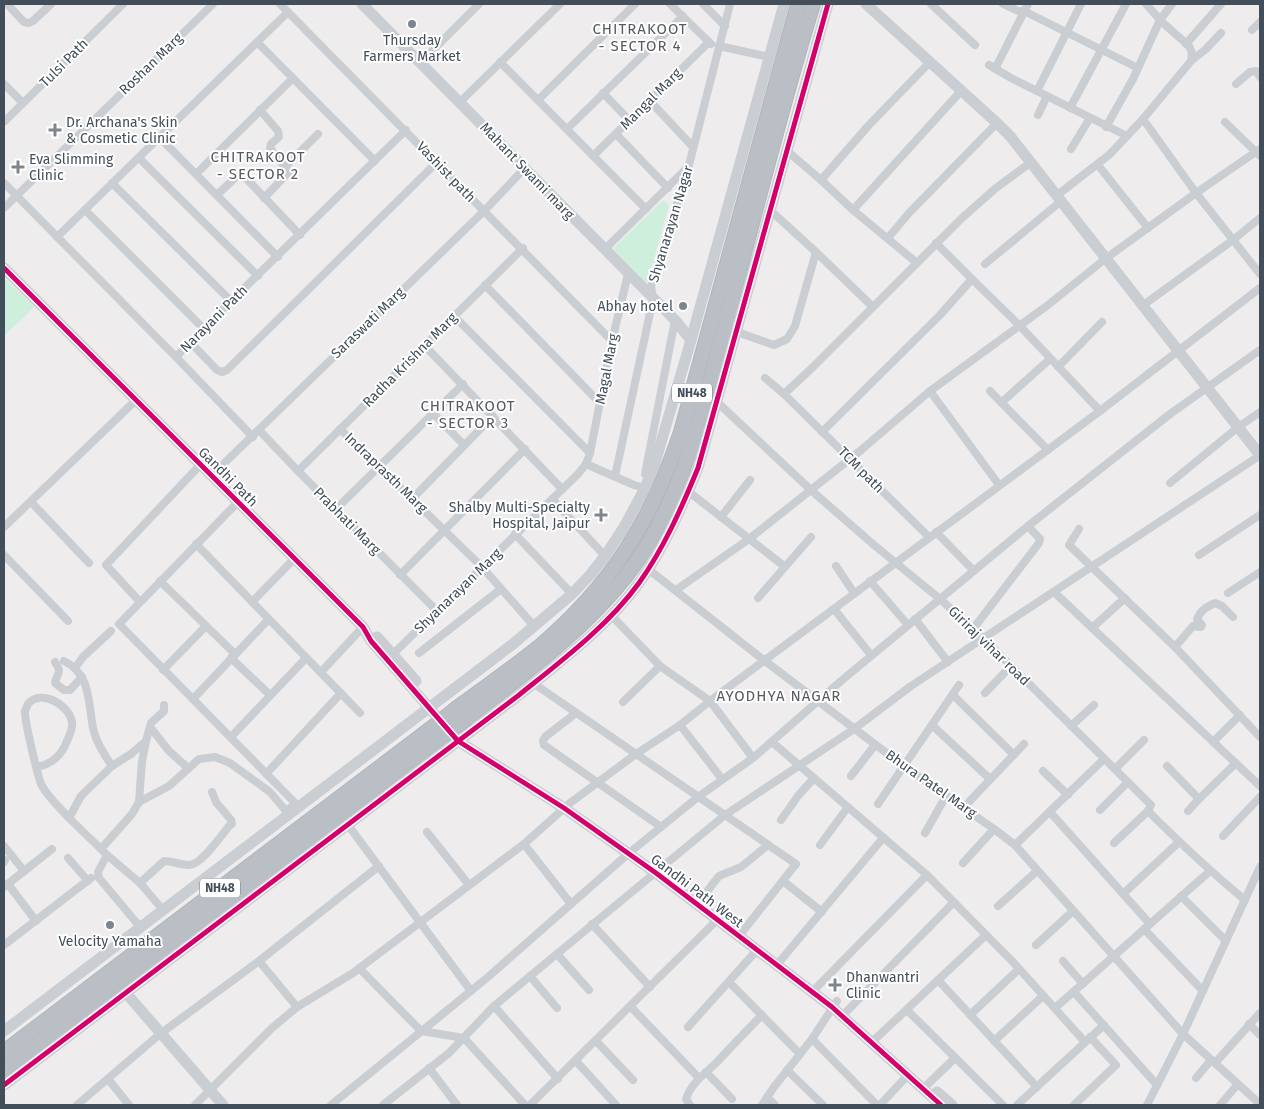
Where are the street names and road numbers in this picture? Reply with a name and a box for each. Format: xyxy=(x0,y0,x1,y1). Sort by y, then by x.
street label: Roshan Marg xyxy=(116,29,187,98)
street label: Tulsi Path xyxy=(36,35,92,91)
street label: Mangal Marg xyxy=(617,64,686,133)
street label: Mahant Swami marg xyxy=(476,119,578,224)
street label: Vashist path xyxy=(413,138,479,206)
street label: Shyanarayan Nagar xyxy=(645,163,697,285)
street label: Narayani Path xyxy=(177,282,251,356)
street label: Saraswati Marg xyxy=(328,283,409,362)
street label: Radha Krishna Marg xyxy=(359,309,461,411)
street label: Magal Marg xyxy=(592,332,622,406)
road number: NH48 xyxy=(672,383,712,402)
street label: Indraprasth Marg xyxy=(341,429,431,517)
street label: TCM path xyxy=(834,443,888,497)
street label: Gandhi Path xyxy=(195,444,261,510)
street label: Prabhati Marg xyxy=(310,484,385,559)
street label: Shyanarayan Marg xyxy=(411,544,506,637)
street label: Giriraj vihar road xyxy=(945,603,1033,689)
street label: Bhura Patel Marg xyxy=(882,746,980,822)
street label: Gandhi Path West xyxy=(647,851,747,932)
road number: NH48 xyxy=(200,878,240,898)

